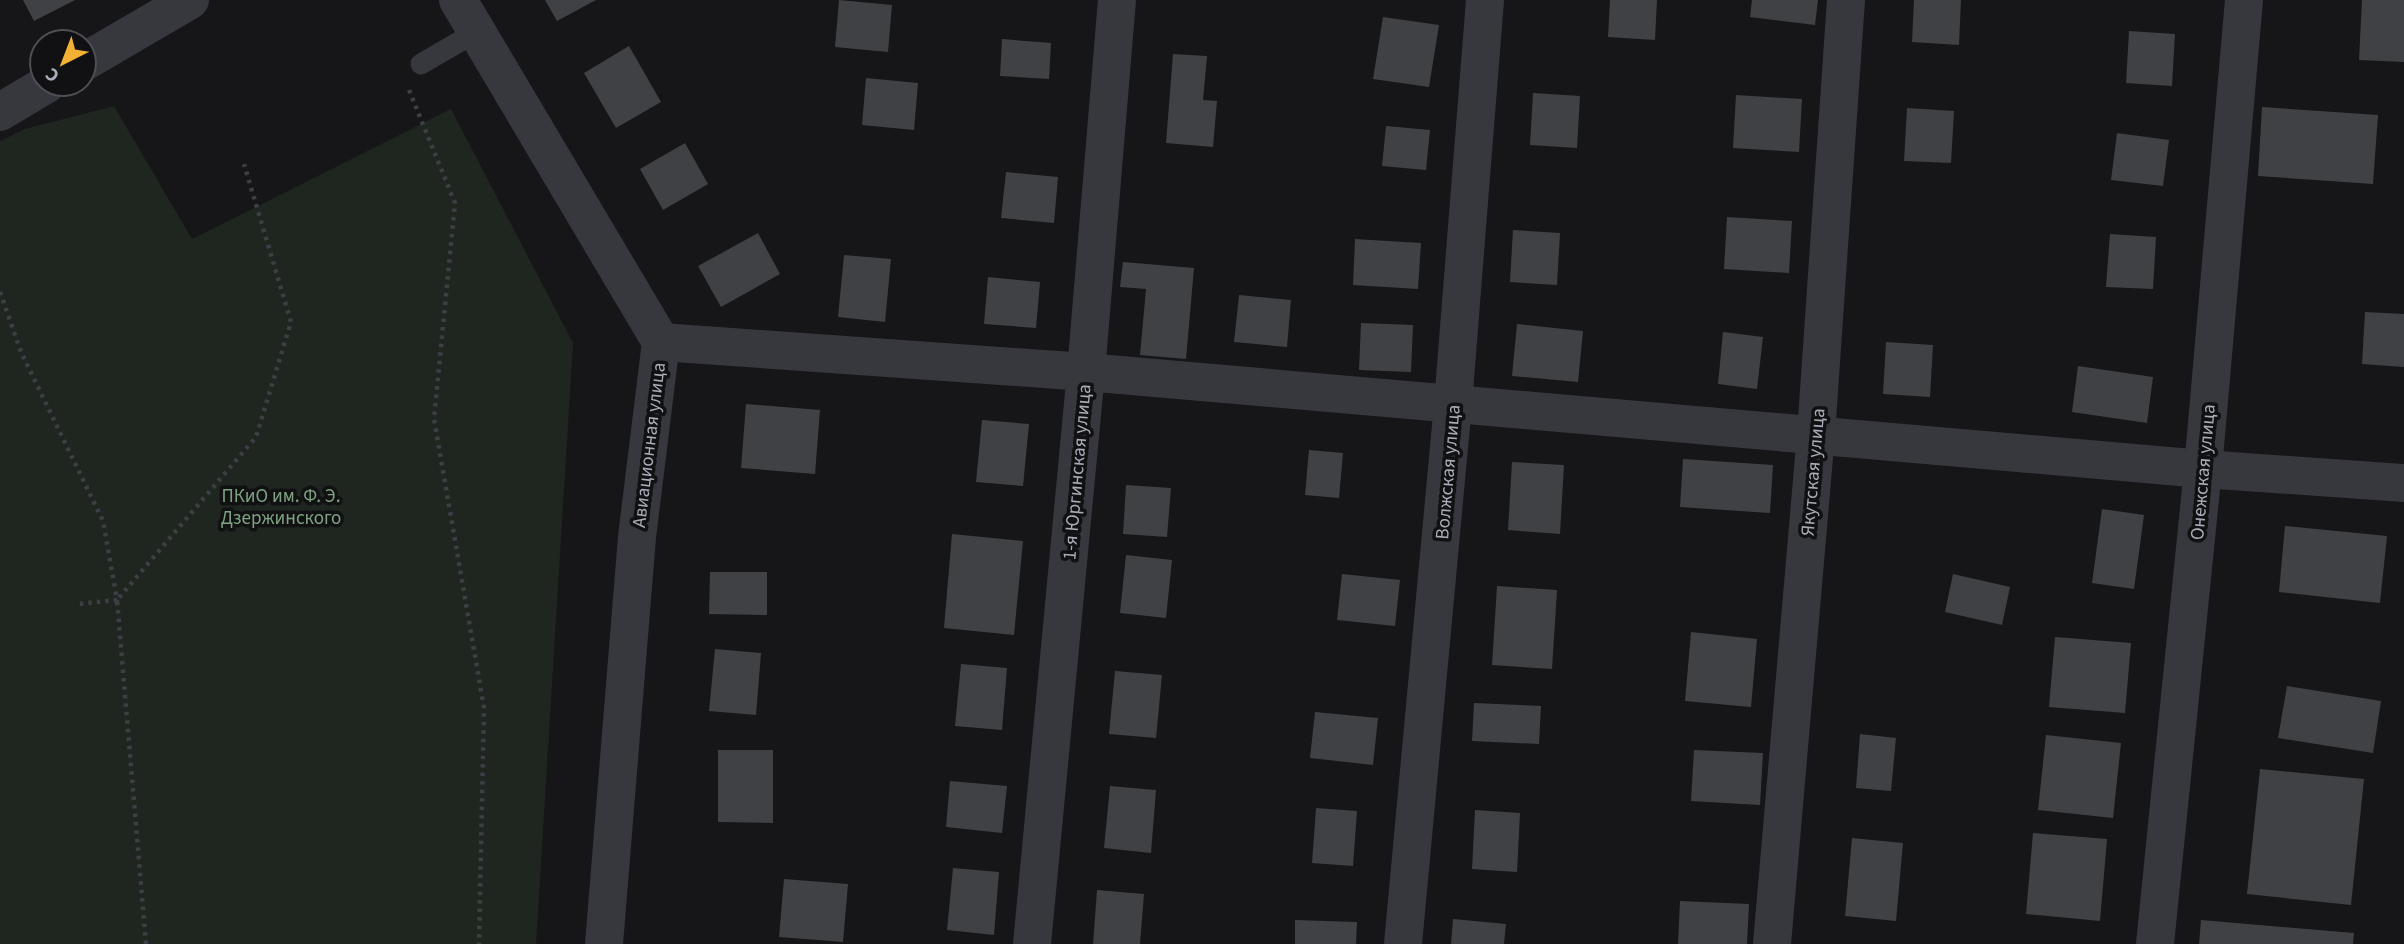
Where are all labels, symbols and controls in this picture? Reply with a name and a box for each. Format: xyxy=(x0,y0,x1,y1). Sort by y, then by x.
north arrow xyxy=(28,28,98,98)
text: С xyxy=(39,61,66,88)
street label: Авиационная улица xyxy=(626,361,673,529)
street label: 1-я Юргинская улица xyxy=(1056,383,1099,561)
street label: Онежская улица xyxy=(2184,403,2223,541)
street label: Волжская улица xyxy=(1429,404,1468,541)
street label: Якутская улица xyxy=(1794,407,1833,537)
park label: ПКиО им. Ф. Э. Дзержинского xyxy=(221,483,341,532)

